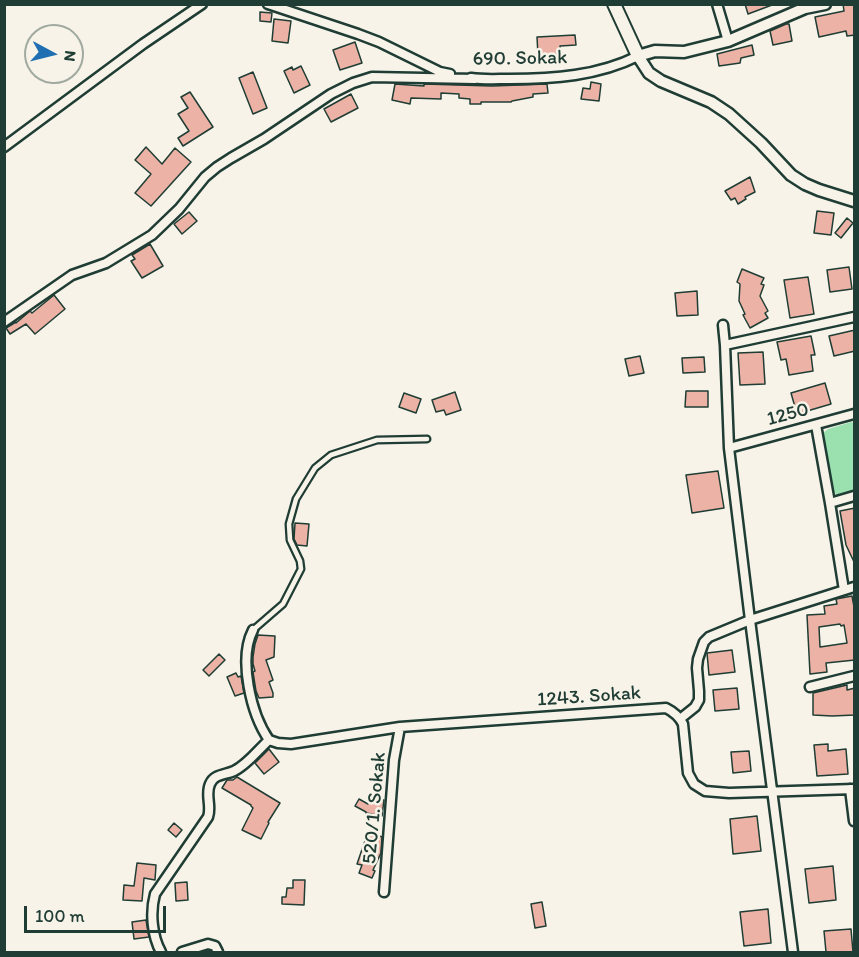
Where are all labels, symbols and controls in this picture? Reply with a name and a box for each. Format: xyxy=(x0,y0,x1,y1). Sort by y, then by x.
north arrow xyxy=(24,24,84,84)
street label: 690. Sokak xyxy=(472,46,568,72)
text: N xyxy=(60,49,80,63)
street label: 1250 xyxy=(764,398,812,432)
street label: 1243. Sokak xyxy=(536,681,642,713)
street label: 520/1. Sokak xyxy=(358,751,392,865)
scale bar xyxy=(27,894,170,932)
text: 100 m xyxy=(35,905,85,927)

